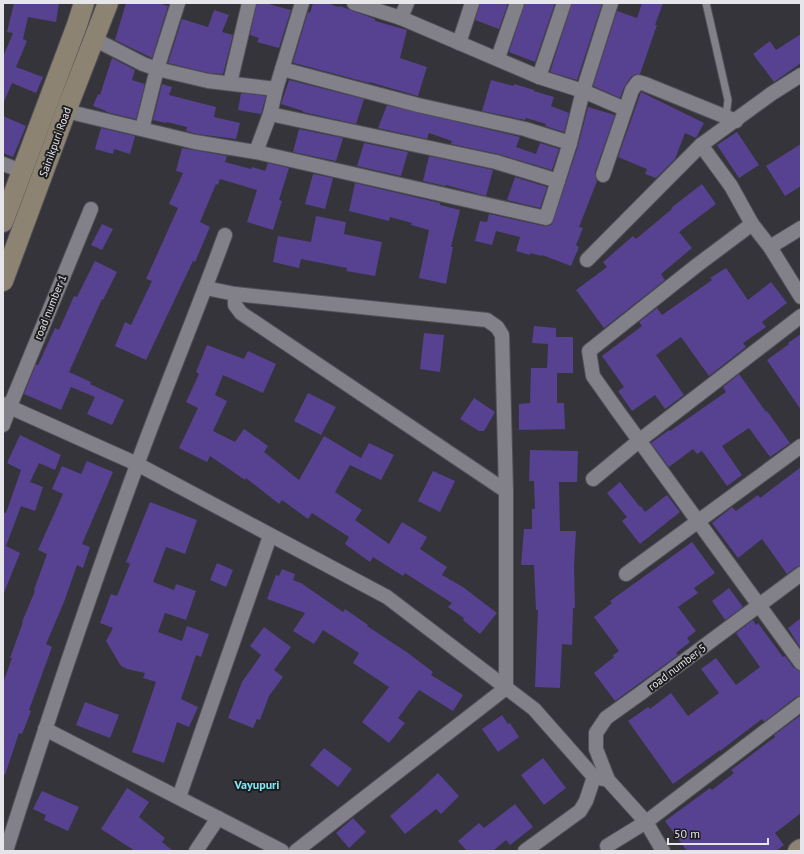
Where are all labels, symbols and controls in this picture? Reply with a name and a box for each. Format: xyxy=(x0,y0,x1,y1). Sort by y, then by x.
street label: Sainikpuri Road xyxy=(36,105,74,179)
street label: road number 1 xyxy=(31,272,69,342)
street label: road number 5 xyxy=(645,641,709,693)
district label: Vayupuri xyxy=(233,777,280,792)
scale bar xyxy=(668,820,768,846)
text: 50 m xyxy=(674,826,700,841)

